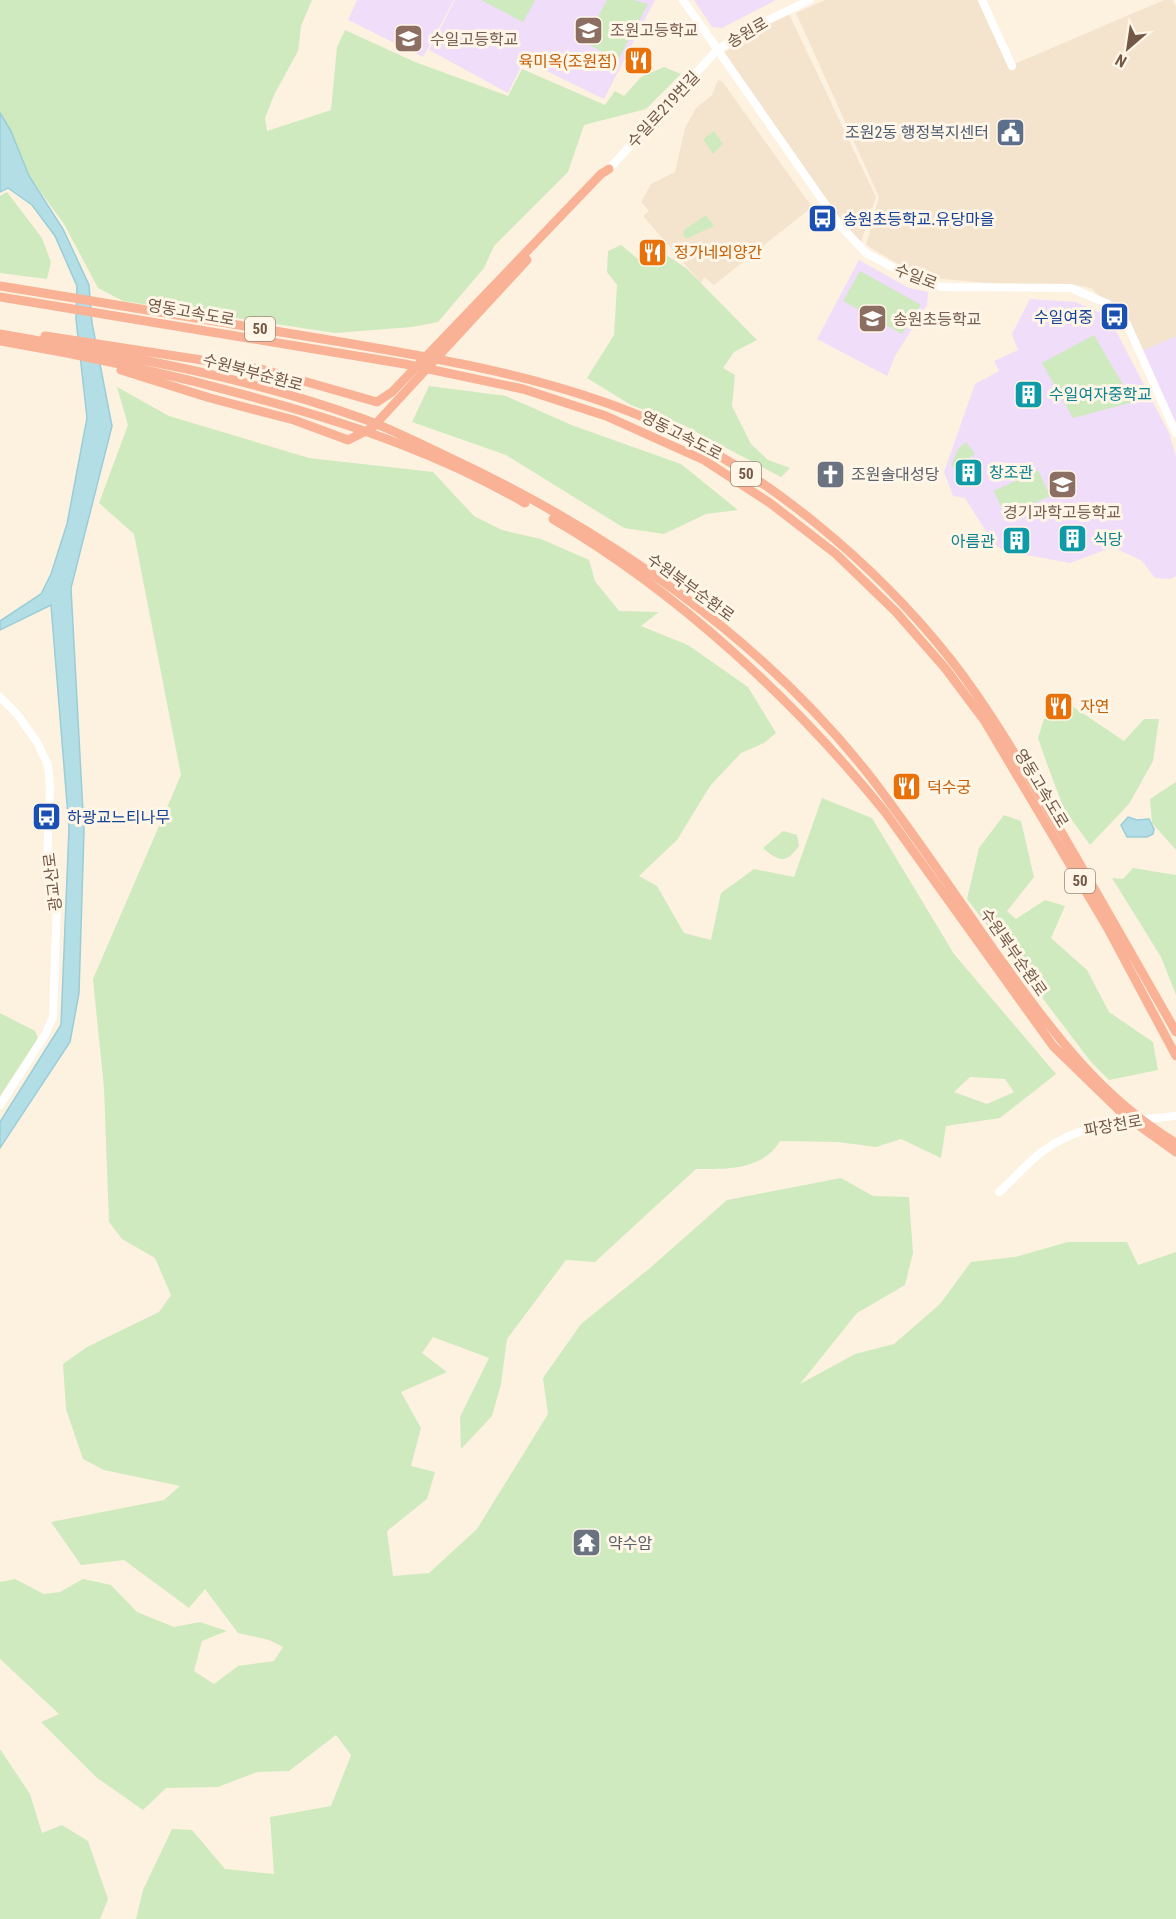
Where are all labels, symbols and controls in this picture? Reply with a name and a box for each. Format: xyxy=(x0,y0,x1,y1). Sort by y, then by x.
street label: 송원로 xyxy=(723,13,771,52)
school or university icon: 조원고등학교 xyxy=(573,14,605,46)
north arrow xyxy=(1098,18,1158,78)
place label: 조원고등학교 xyxy=(610,21,698,40)
school or university icon: 수일고등학교 xyxy=(393,23,425,55)
place label: 수일고등학교 xyxy=(430,30,518,49)
restaurant icon: 육미옥(조원점) xyxy=(622,45,654,77)
text: N xyxy=(1112,50,1130,71)
place label: 육미옥(조원점) xyxy=(519,52,617,71)
street label: 수일로219번길 xyxy=(623,67,703,151)
public building icon: 조원2동 행정복지센터 xyxy=(994,116,1026,148)
place label: 조원2동 행정복지센터 xyxy=(845,123,989,142)
bus stop icon: 송원초등학교.유당마을 xyxy=(806,203,838,235)
place label: 송원초등학교.유당마을 xyxy=(843,210,994,229)
restaurant icon: 정가네외양간 xyxy=(637,236,669,268)
place label: 정가네외양간 xyxy=(674,243,763,262)
street label: 수일로 xyxy=(892,260,940,293)
street label: 영동고속도로 xyxy=(146,295,236,330)
bus stop icon: 수일여중 xyxy=(1098,301,1130,333)
school or university icon: 송원초등학교 xyxy=(856,303,888,335)
place label: 수일여중 xyxy=(1034,308,1093,327)
place label: 송원초등학교 xyxy=(893,310,981,329)
road number: 50 xyxy=(245,317,275,341)
street label: 수원북부순환로 xyxy=(201,350,305,395)
building icon: 수일여자중학교 xyxy=(1012,378,1044,410)
place label: 수일여자중학교 xyxy=(1049,385,1152,404)
street label: 영동고속도로 xyxy=(638,407,726,464)
building icon: 창조관 xyxy=(952,456,984,488)
church icon: 조원솔대성당 xyxy=(814,458,846,490)
road number: 50 xyxy=(731,462,761,486)
place label: 창조관 xyxy=(989,463,1033,482)
place label: 조원솔대성당 xyxy=(851,465,940,484)
school or university icon: 경기과학고등학교 xyxy=(1046,468,1078,500)
place label: 경기과학고등학교 xyxy=(1003,503,1121,522)
building icon: 식당 xyxy=(1056,523,1088,555)
building icon: 아름관 xyxy=(1000,525,1032,557)
place label: 식당 xyxy=(1093,530,1123,549)
place label: 아름관 xyxy=(951,532,995,551)
street label: 수원북부순환로 xyxy=(643,549,738,626)
restaurant icon: 자연 xyxy=(1043,690,1075,722)
place label: 자연 xyxy=(1080,697,1109,716)
street label: 영동고속도로 xyxy=(1011,746,1073,831)
restaurant icon: 덕수궁 xyxy=(890,771,922,803)
place label: 덕수궁 xyxy=(927,778,971,797)
bus stop icon: 하광교느티나무 xyxy=(30,801,62,833)
place label: 하광교느티나무 xyxy=(67,808,170,827)
street label: 광교산로 xyxy=(39,851,66,912)
road number: 50 xyxy=(1065,869,1095,893)
street label: 수원북부순환로 xyxy=(976,905,1051,1000)
street label: 파장천로 xyxy=(1082,1111,1144,1140)
temple icon: 약수암 xyxy=(571,1527,603,1559)
place label: 약수암 xyxy=(608,1534,652,1553)

